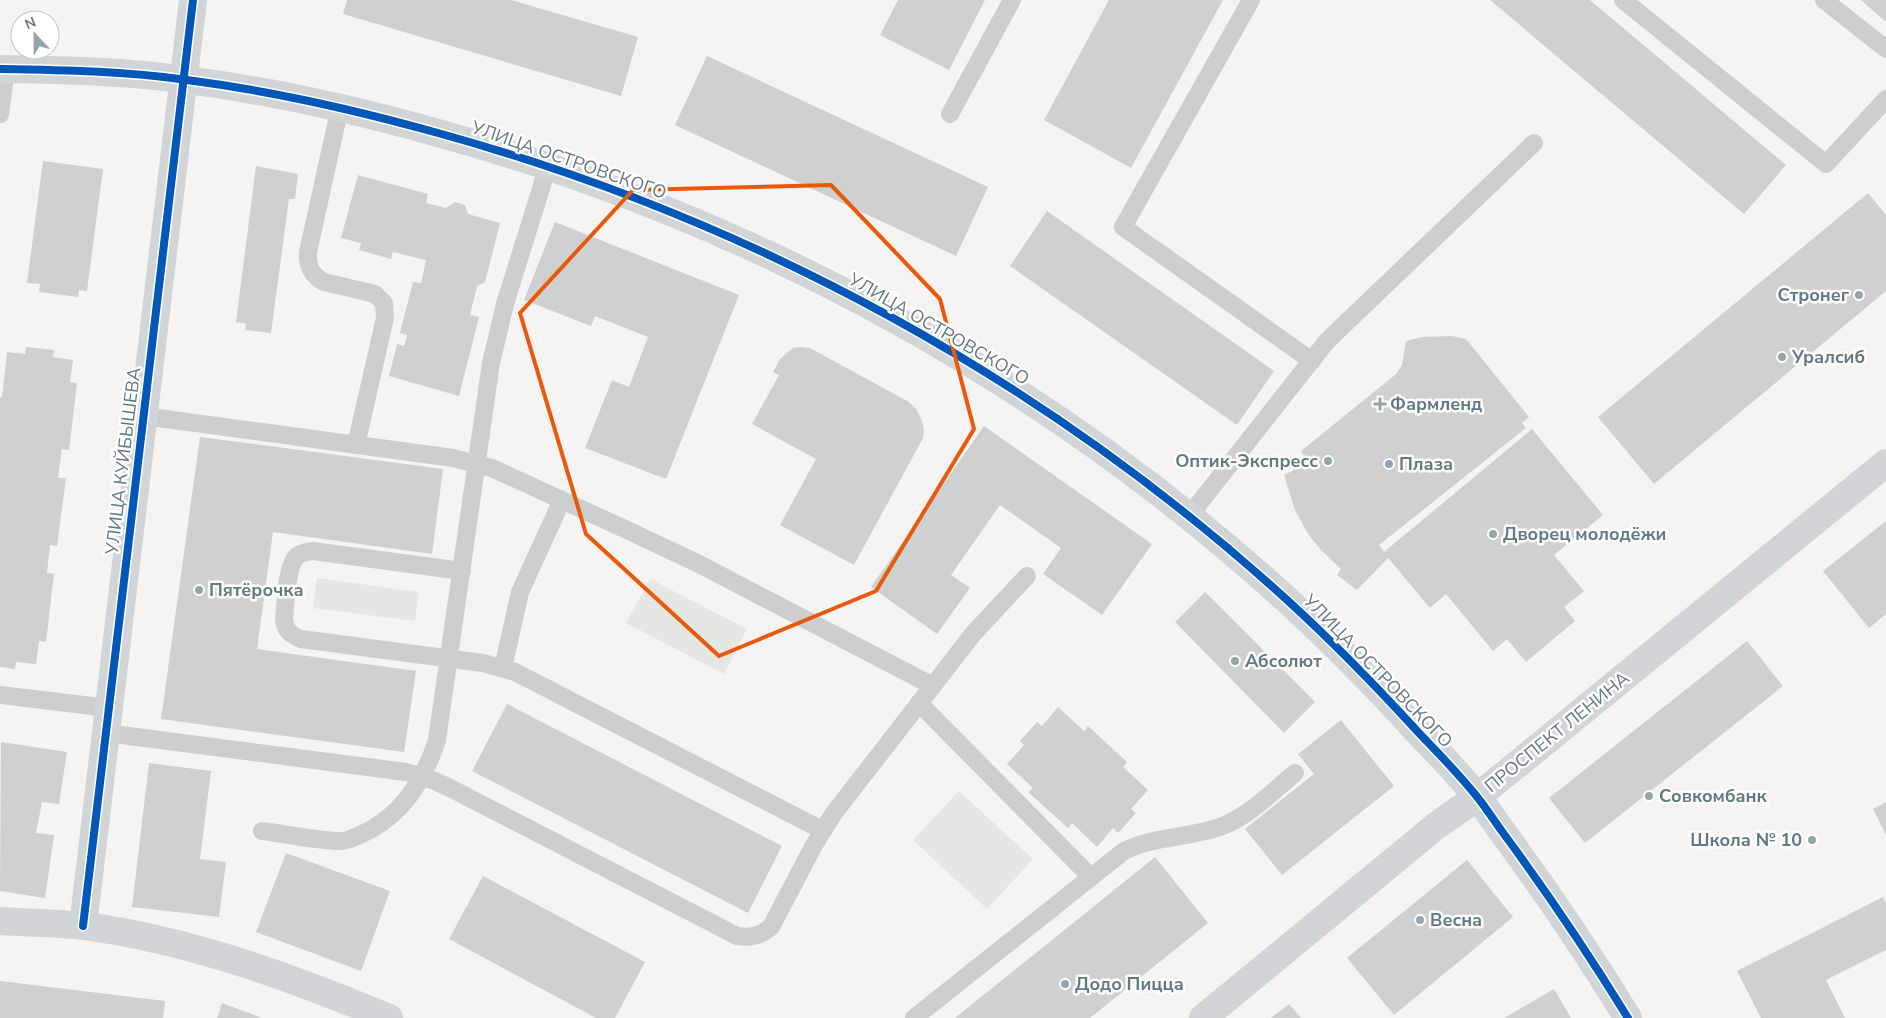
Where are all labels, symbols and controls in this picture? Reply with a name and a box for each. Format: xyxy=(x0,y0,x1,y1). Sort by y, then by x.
north arrow xyxy=(10,10,60,60)
text: N xyxy=(22,13,39,34)
street label: УЛИЦА ОСТРОВСКОГО xyxy=(467,115,670,205)
street label: УЛИЦА ОСТРОВСКОГО xyxy=(843,267,1034,391)
place label: Стронег xyxy=(1777,283,1849,307)
marker: Стронег xyxy=(1853,289,1865,301)
place label: Уралсиб xyxy=(1791,345,1865,369)
marker: Уралсиб xyxy=(1776,351,1788,363)
street label: УЛИЦА КУЙБЫШЕВА xyxy=(99,366,146,557)
place label: Фармленд xyxy=(1390,392,1482,416)
marker: Фармленд xyxy=(1374,398,1386,410)
place label: Оптик-Экспресс xyxy=(1175,449,1318,473)
place label: Плаза xyxy=(1399,452,1453,476)
marker: Оптик-Экспресс xyxy=(1322,455,1334,467)
marker: Плаза xyxy=(1383,458,1395,470)
place label: Дворец молодёжи xyxy=(1503,522,1666,546)
marker: Дворец молодёжи xyxy=(1487,528,1499,540)
place label: Пятёрочка xyxy=(209,578,304,602)
marker: Пятёрочка xyxy=(193,584,205,596)
street label: УЛИЦА ОСТРОВСКОГО xyxy=(1298,588,1458,753)
place label: Абсолют xyxy=(1245,649,1322,673)
marker: Абсолют xyxy=(1229,655,1241,667)
street label: ПРОСПЕКТ ЛЕНИНА xyxy=(1480,666,1634,798)
place label: Совкомбанк xyxy=(1659,784,1768,808)
marker: Совкомбанк xyxy=(1643,790,1655,802)
place label: Школа № 10 xyxy=(1690,828,1802,852)
marker: Школа № 10 xyxy=(1806,834,1818,846)
place label: Весна xyxy=(1430,908,1482,932)
marker: Весна xyxy=(1414,914,1426,926)
place label: Додо Пицца xyxy=(1075,972,1184,996)
marker: Додо Пицца xyxy=(1059,978,1071,990)

